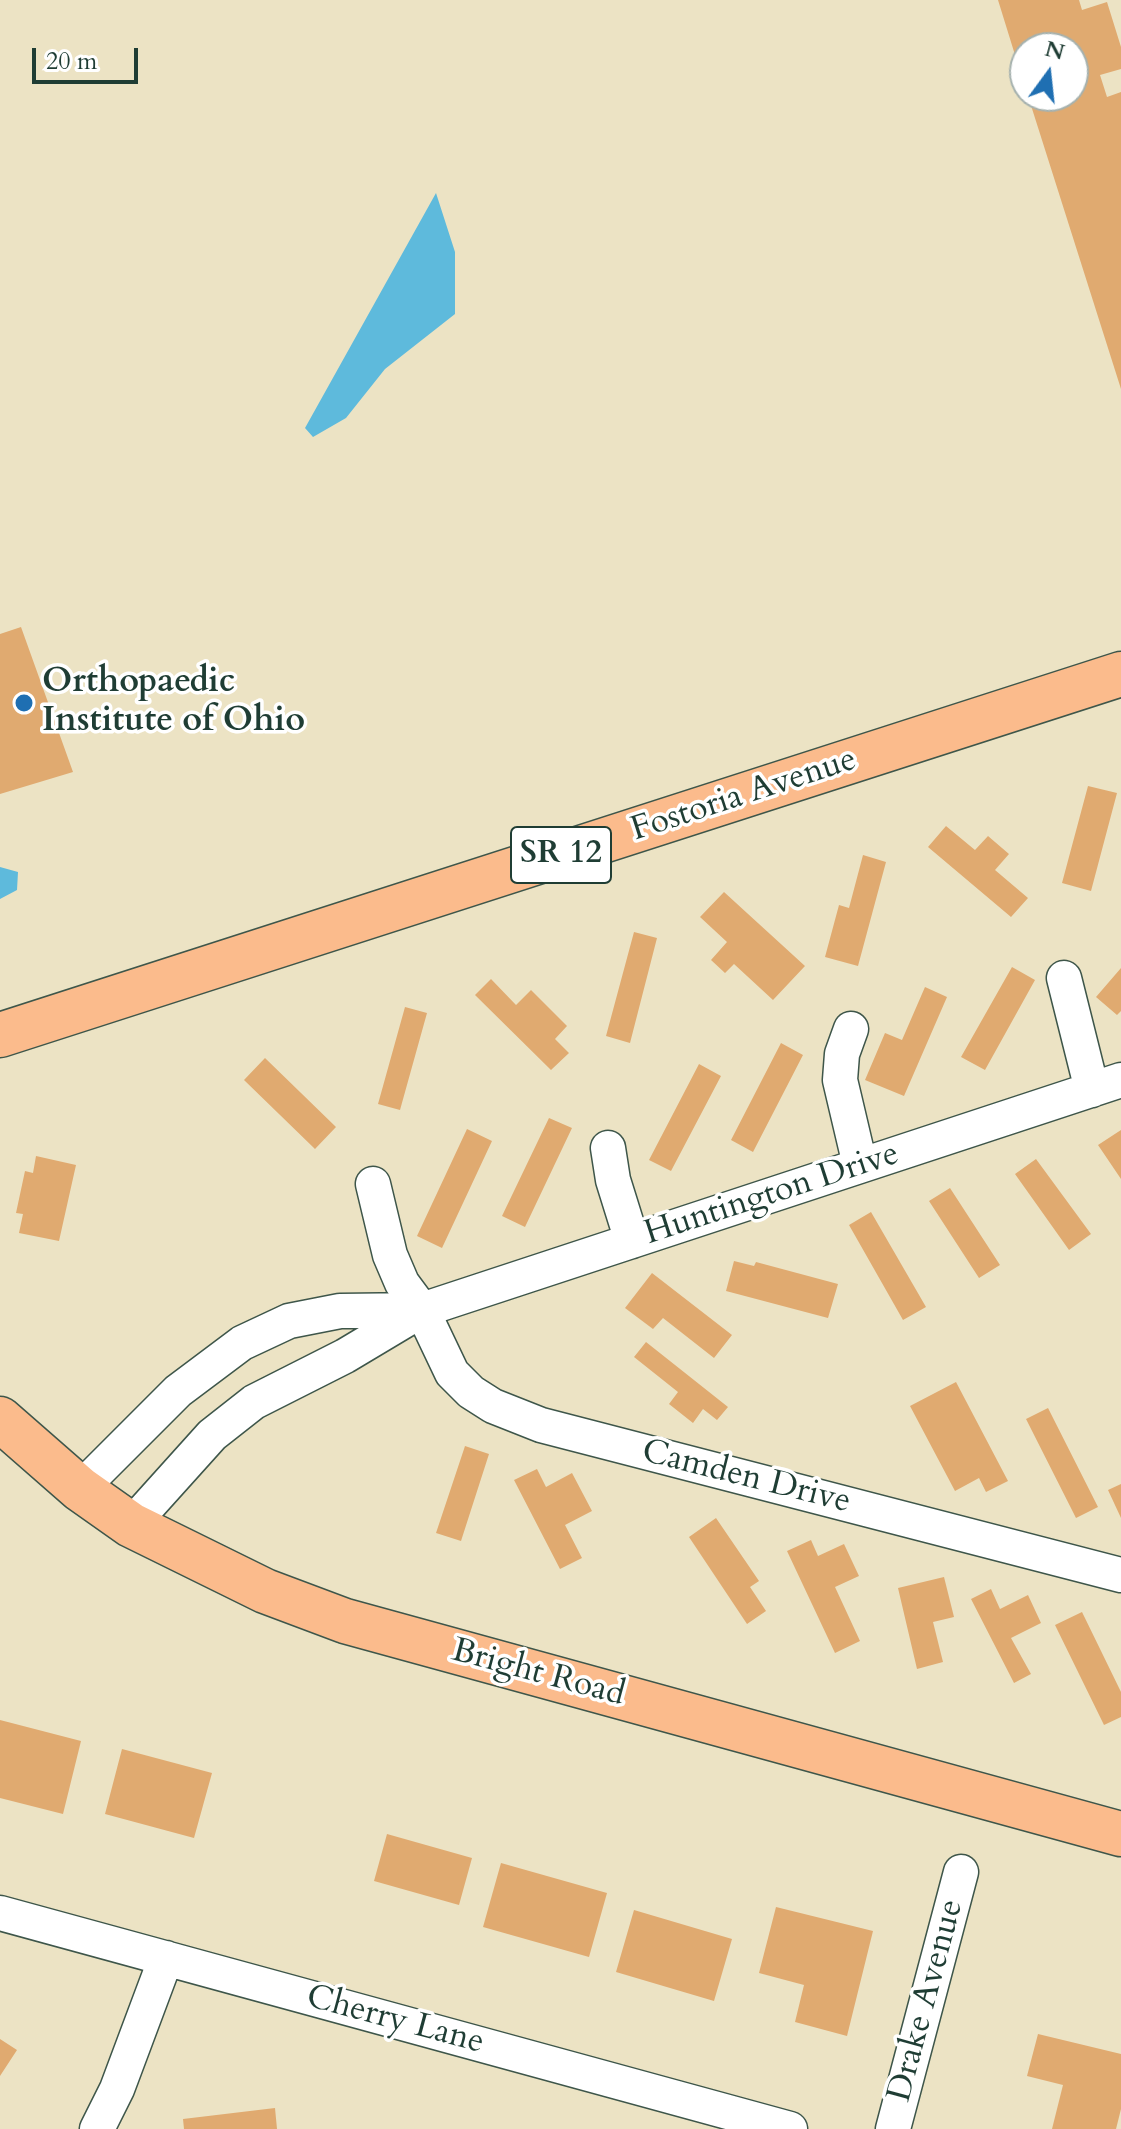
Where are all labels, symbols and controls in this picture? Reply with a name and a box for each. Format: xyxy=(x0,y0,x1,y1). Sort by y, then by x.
scale bar xyxy=(36,32,142,82)
north arrow xyxy=(1009,32,1089,112)
text: N xyxy=(1042,34,1068,68)
text: 20 m xyxy=(46,45,97,78)
place label: Orthopaedic Institute of Ohio xyxy=(42,663,305,742)
marker: Orthopaedic Institute of Ohio xyxy=(13,692,35,714)
street label: Fostoria Avenue xyxy=(626,740,862,852)
road number: SR 12 xyxy=(511,827,611,883)
street label: Huntington Drive xyxy=(640,1135,904,1255)
street label: Camden Drive xyxy=(637,1432,855,1524)
street label: Bright Road xyxy=(447,1631,629,1717)
street label: Drake Avenue xyxy=(880,1895,974,2107)
street label: Cherry Lane xyxy=(302,1978,488,2064)

